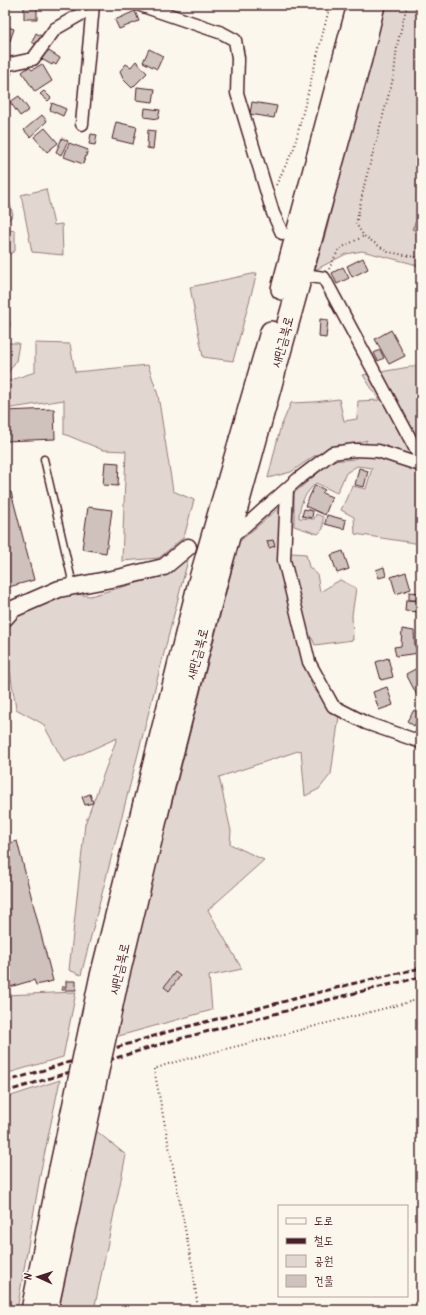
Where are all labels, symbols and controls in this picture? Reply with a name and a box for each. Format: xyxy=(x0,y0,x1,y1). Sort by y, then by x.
street label: 새만금북로 xyxy=(266,314,300,370)
street label: 새만금북로 xyxy=(181,626,215,682)
street label: 새만금북로 xyxy=(104,941,136,997)
legend xyxy=(278,1205,408,1297)
text: 도로 xyxy=(314,1212,333,1231)
text: 철도 xyxy=(314,1232,333,1251)
text: 공원 xyxy=(314,1252,333,1271)
north arrow xyxy=(18,1257,58,1297)
text: 건물 xyxy=(314,1272,334,1291)
text: N xyxy=(20,1273,38,1280)

